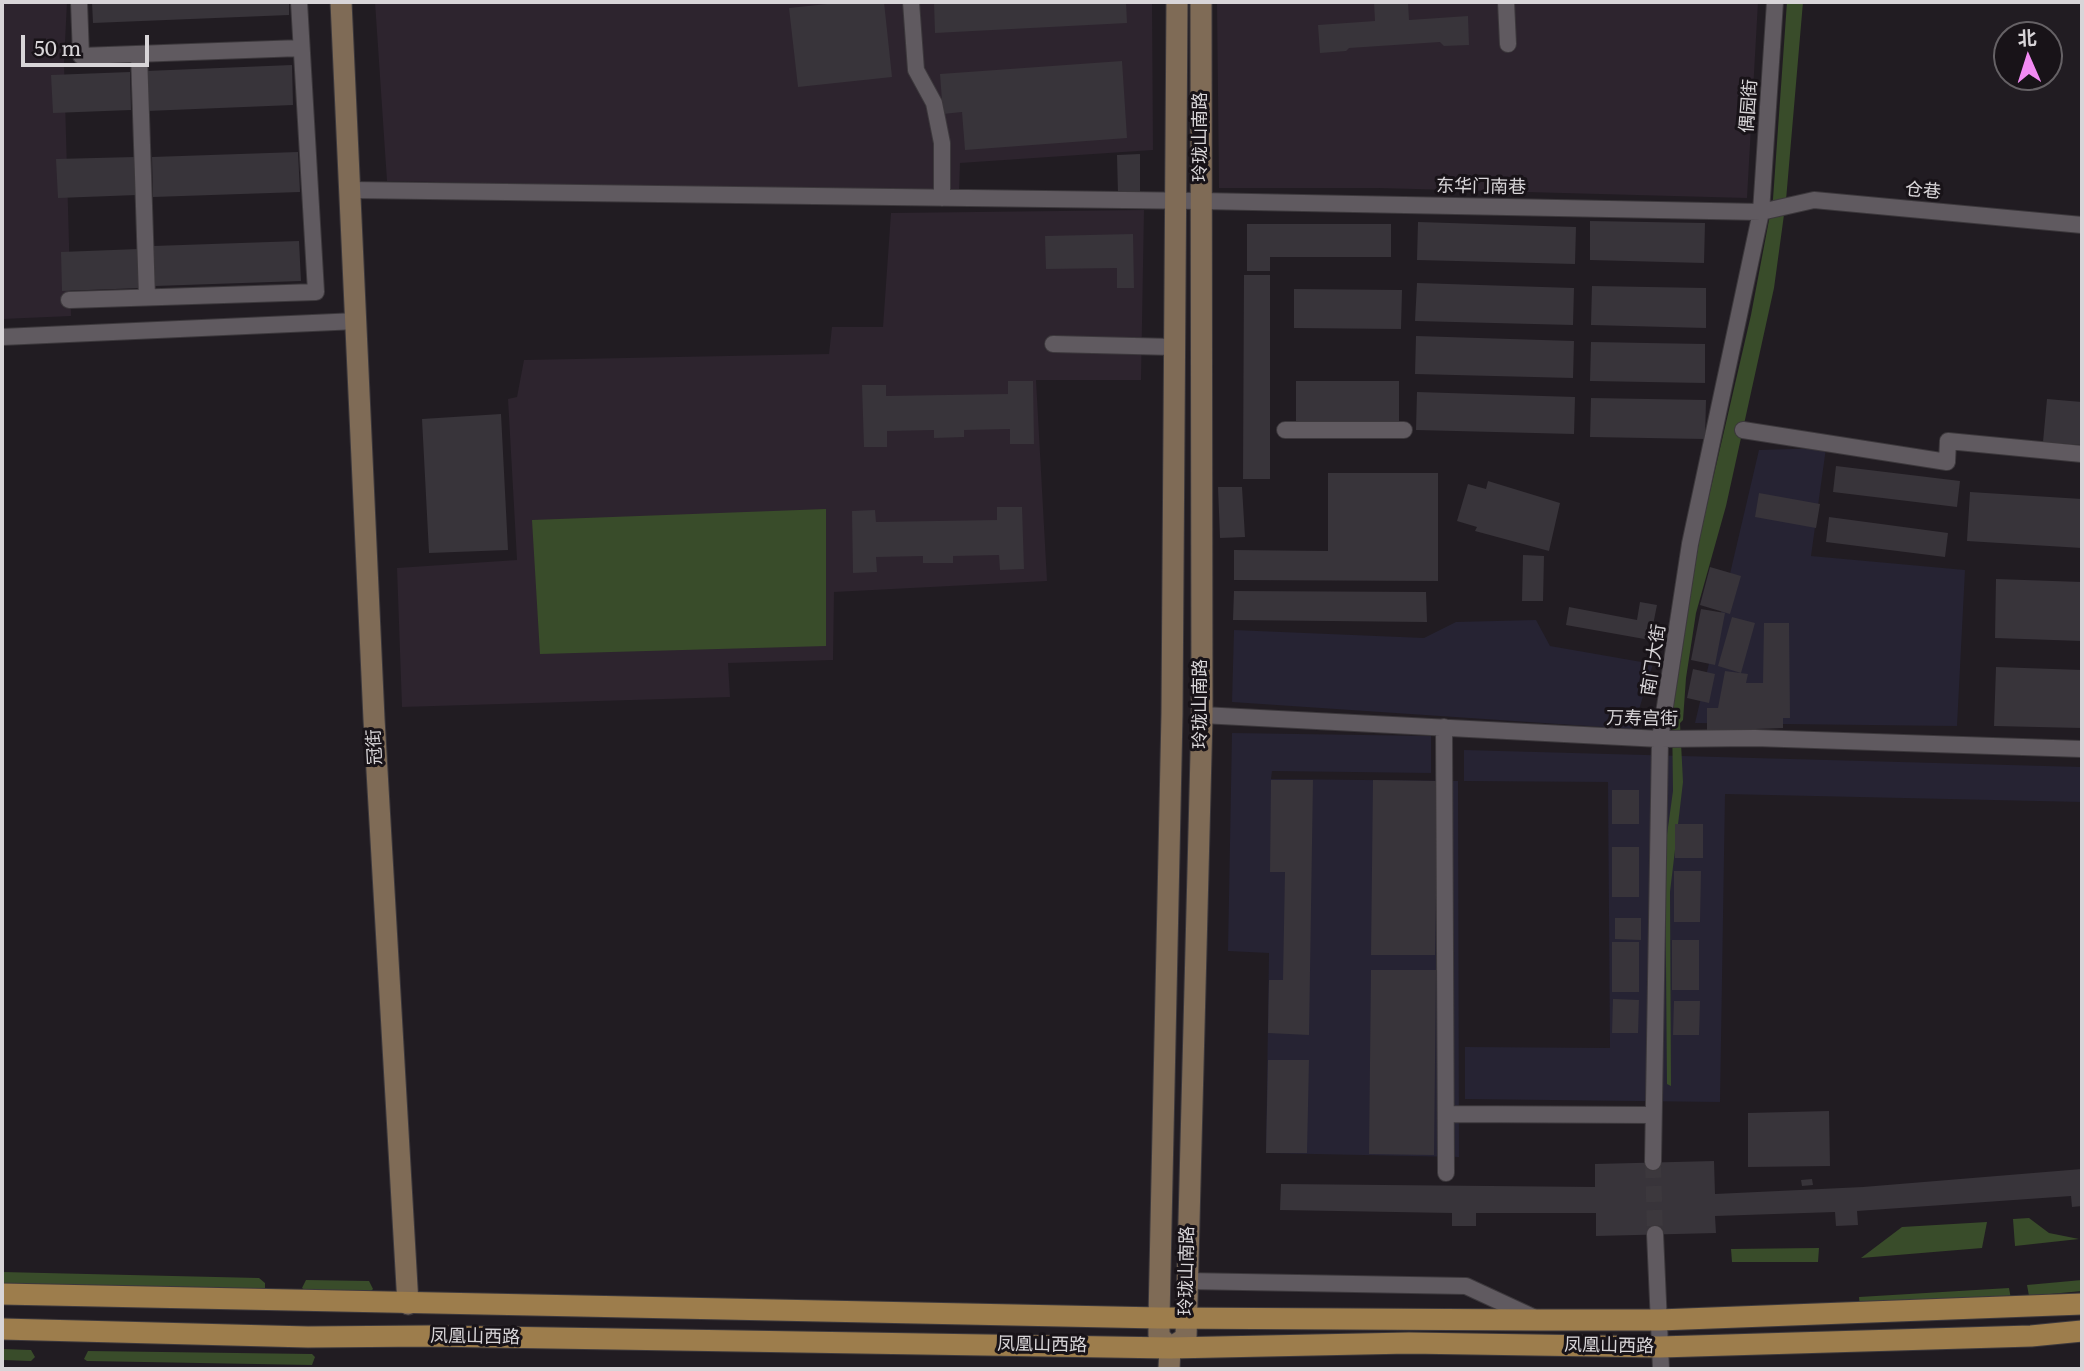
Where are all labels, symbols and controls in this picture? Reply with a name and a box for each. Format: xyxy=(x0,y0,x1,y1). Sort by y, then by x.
scale bar xyxy=(24,21,152,65)
north arrow xyxy=(1993,21,2063,91)
text: 北 xyxy=(2017,23,2037,52)
text: 50 m xyxy=(34,31,81,62)
street label: 偶园街 xyxy=(1736,78,1762,134)
street label: 玲珑山南路 xyxy=(1190,92,1212,182)
street label: 东华门南巷 xyxy=(1436,175,1526,199)
street label: 仓巷 xyxy=(1904,179,1942,203)
street label: 南门大街 xyxy=(1638,623,1670,697)
street label: 玲珑山南路 xyxy=(1190,659,1212,749)
street label: 万寿宫街 xyxy=(1606,708,1678,730)
street label: 冠街 xyxy=(363,728,387,766)
street label: 玲珑山南路 xyxy=(1175,1226,1199,1316)
street label: 凤凰山西路 xyxy=(430,1325,520,1349)
street label: 凤凰山西路 xyxy=(997,1333,1087,1357)
street label: 凤凰山西路 xyxy=(1564,1334,1654,1358)

